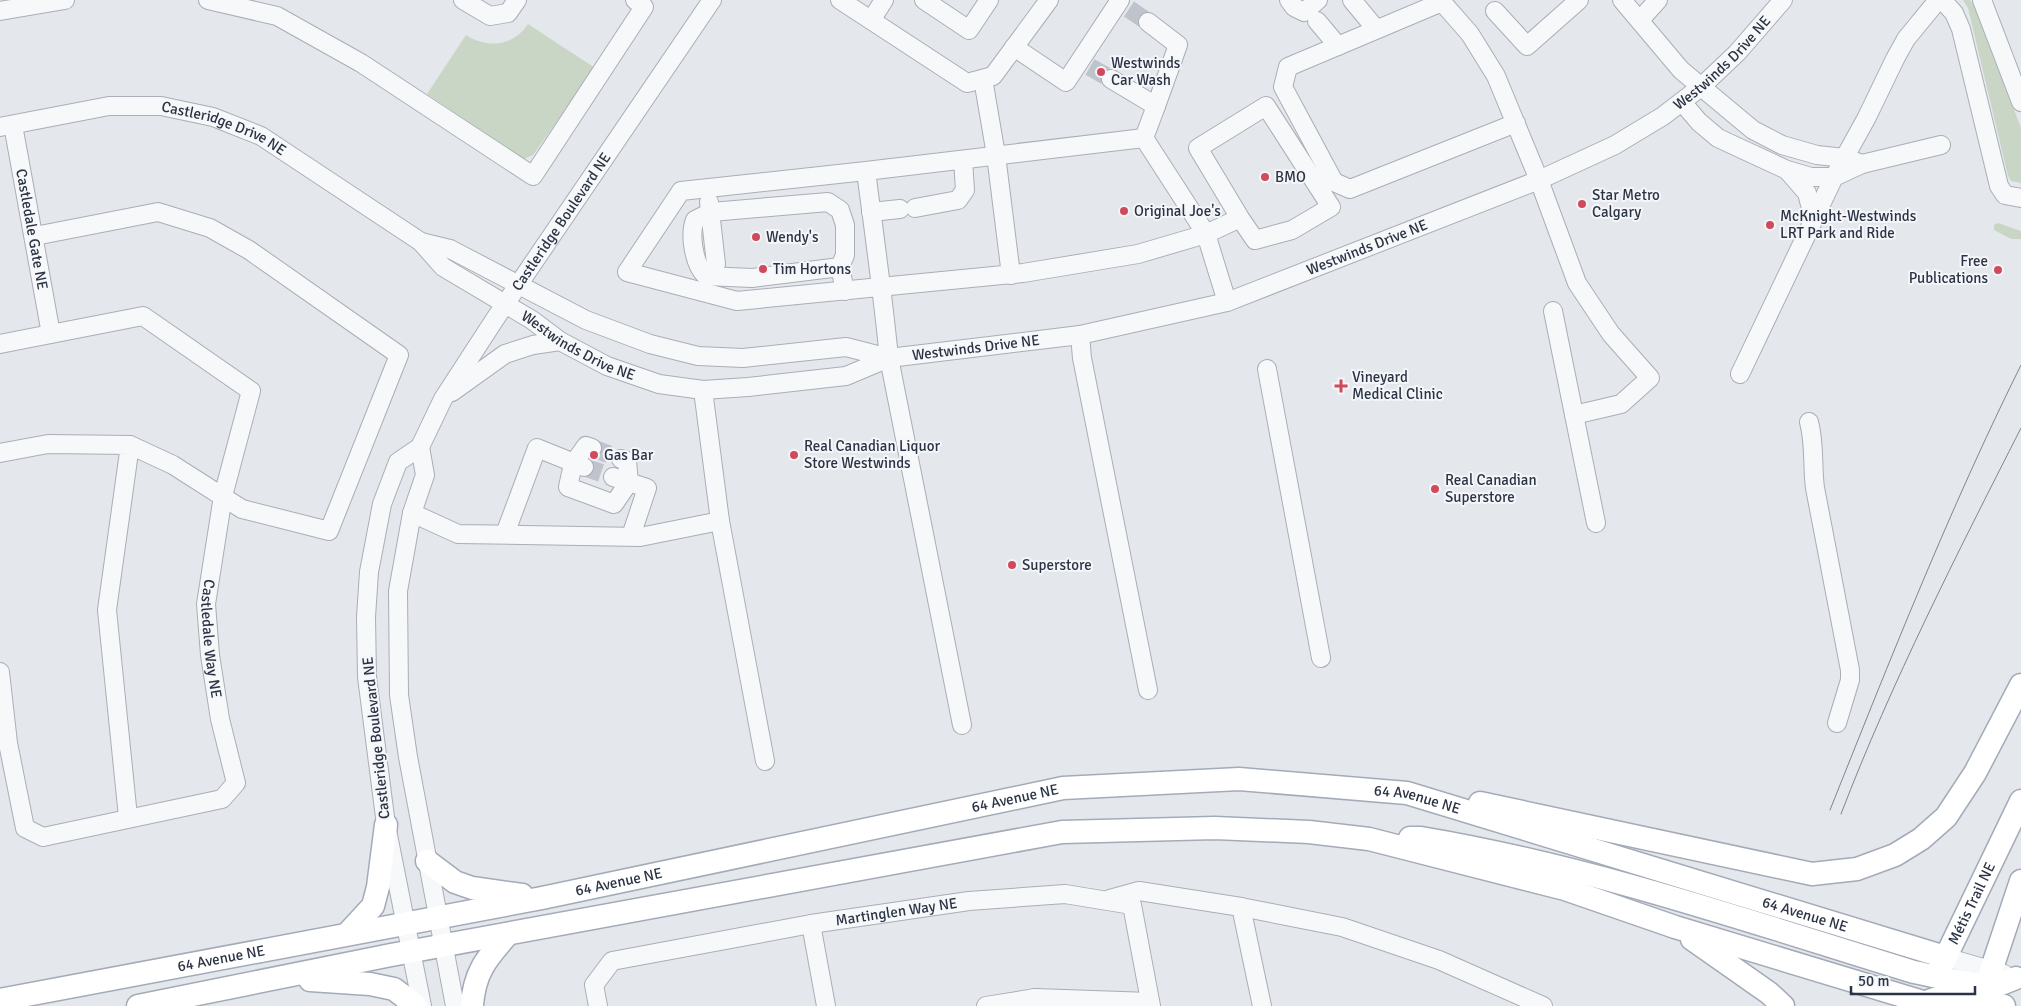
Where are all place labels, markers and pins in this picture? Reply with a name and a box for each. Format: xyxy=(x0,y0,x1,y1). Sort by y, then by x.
place label: Westwinds Car Wash xyxy=(1111,54,1181,89)
marker: Westwinds Car Wash xyxy=(1095,66,1107,78)
place label: BMO xyxy=(1275,168,1306,186)
marker: BMO xyxy=(1259,171,1271,183)
place label: Star Metro Calgary xyxy=(1592,186,1660,221)
marker: Star Metro Calgary xyxy=(1576,198,1588,210)
place label: Original Joe's xyxy=(1134,202,1221,220)
marker: Original Joe's xyxy=(1118,205,1130,217)
place label: McKnight-Westwinds LRT Park and Ride xyxy=(1780,207,1917,242)
marker: McKnight-Westwinds LRT Park and Ride xyxy=(1764,219,1776,231)
place label: Wendy's xyxy=(766,228,819,246)
marker: Wendy's xyxy=(750,231,762,243)
place label: Free Publications xyxy=(1909,252,1988,287)
place label: Tim Hortons xyxy=(773,260,852,278)
marker: Tim Hortons xyxy=(757,263,769,275)
marker: Free Publications xyxy=(1992,264,2004,276)
place label: Vineyard Medical Clinic xyxy=(1352,368,1443,403)
marker: Vineyard Medical Clinic xyxy=(1334,379,1348,393)
place label: Real Canadian Liquor Store Westwinds xyxy=(804,437,940,472)
place label: Gas Bar xyxy=(604,446,654,464)
marker: Gas Bar xyxy=(588,449,600,461)
marker: Real Canadian Liquor Store Westwinds xyxy=(788,449,800,461)
place label: Real Canadian Superstore xyxy=(1445,471,1537,506)
marker: Real Canadian Superstore xyxy=(1429,483,1441,495)
place label: Superstore xyxy=(1022,556,1092,574)
marker: Superstore xyxy=(1006,559,1018,571)

